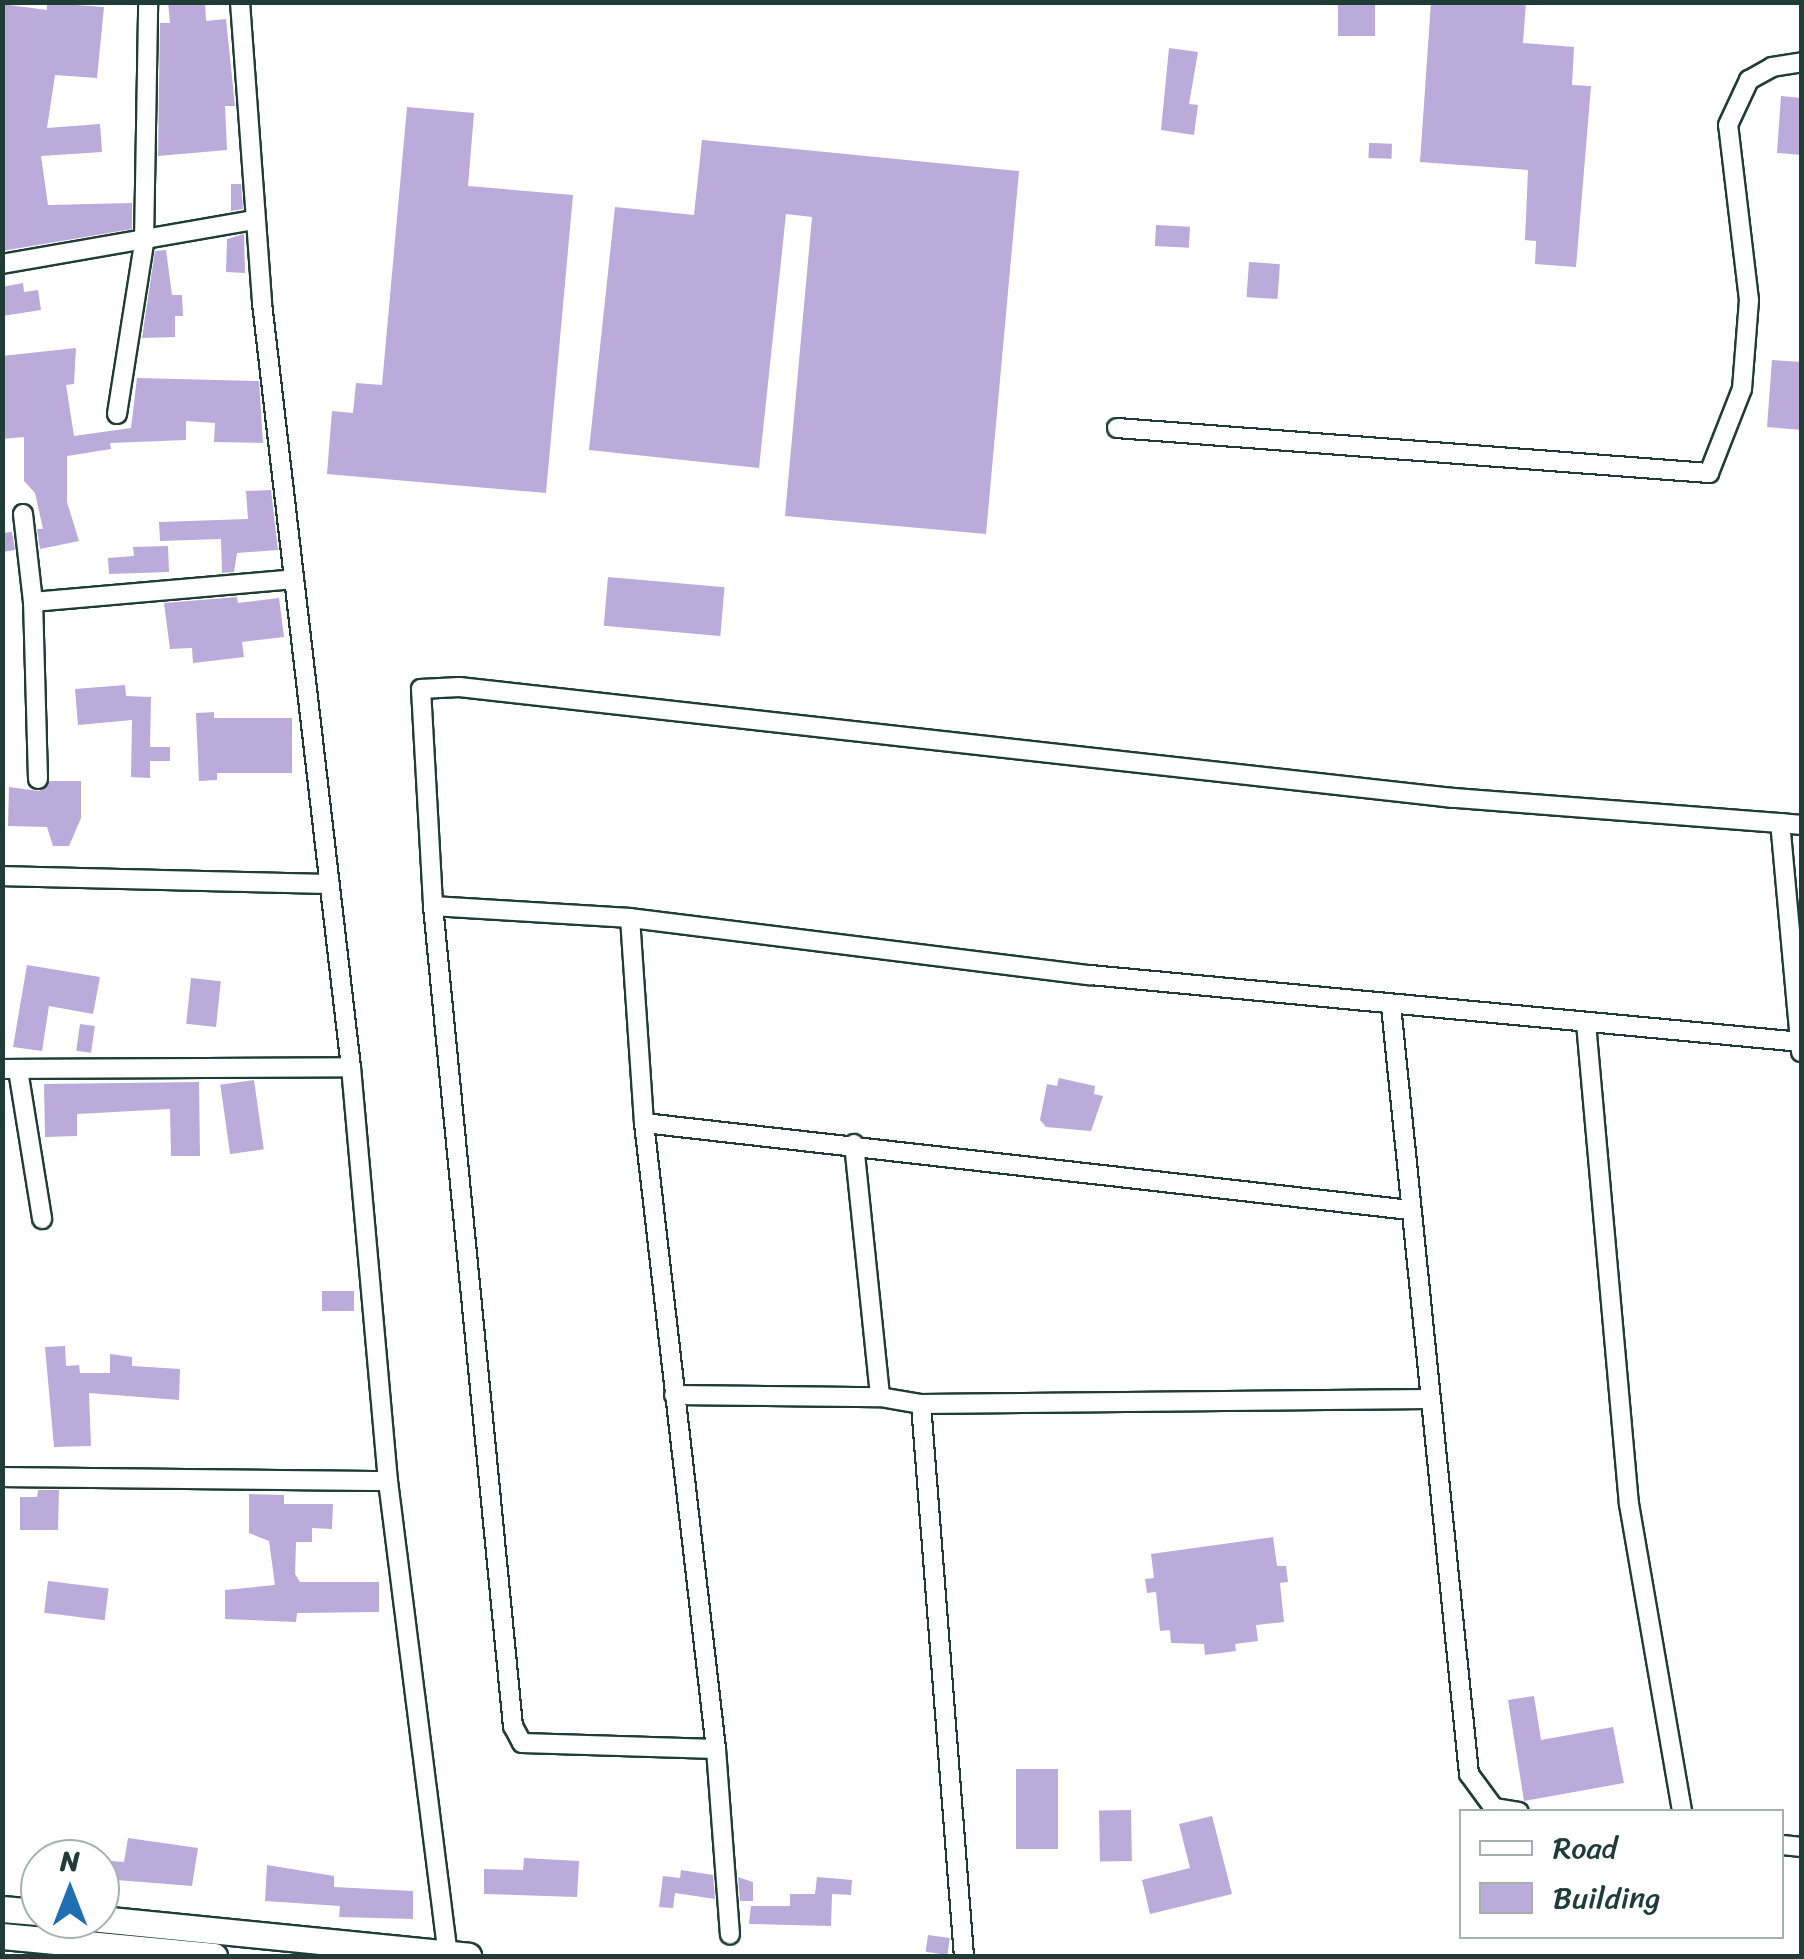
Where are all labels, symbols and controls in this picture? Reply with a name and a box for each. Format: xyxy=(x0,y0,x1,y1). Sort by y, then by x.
legend xyxy=(1459,1809,1784,1939)
text: Road xyxy=(1553,1821,1617,1875)
text: N xyxy=(60,1836,80,1885)
north arrow xyxy=(20,1839,120,1939)
text: Building xyxy=(1553,1871,1660,1925)

